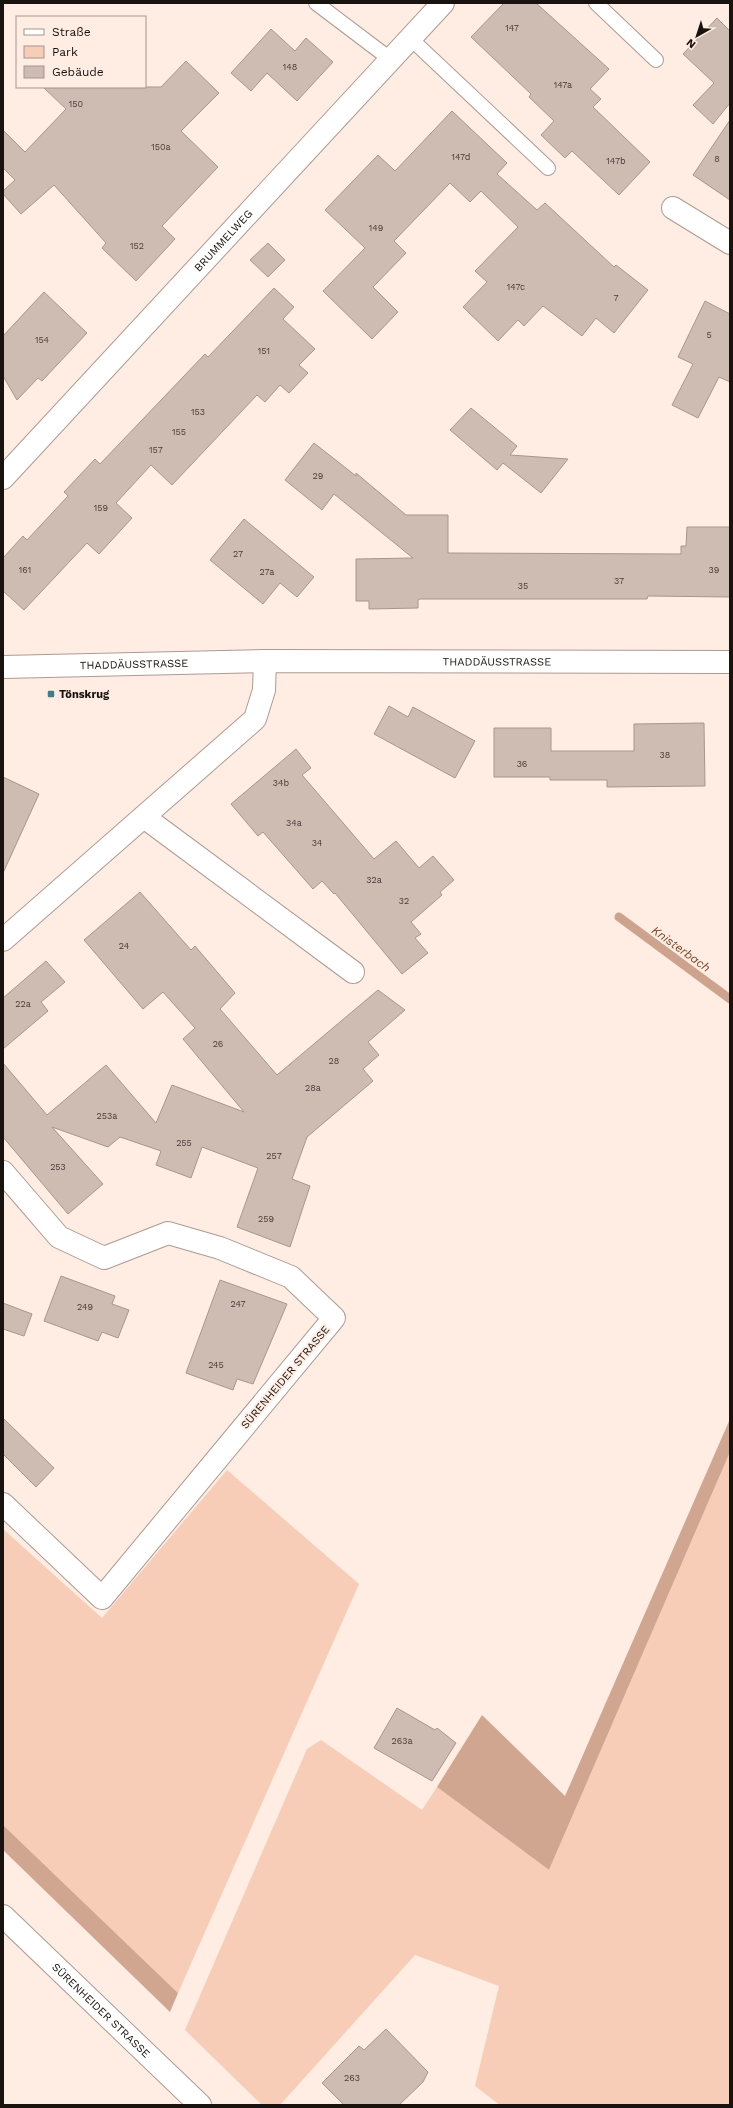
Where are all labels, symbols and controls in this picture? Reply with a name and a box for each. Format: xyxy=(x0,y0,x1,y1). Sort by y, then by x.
legend xyxy=(16,16,146,88)
north arrow xyxy=(677,16,717,56)
house number: 147 xyxy=(505,23,519,33)
text: Straße xyxy=(52,25,91,39)
text: N xyxy=(684,36,698,51)
text: Park xyxy=(52,45,78,59)
house number: 148 xyxy=(283,62,297,72)
text: Gebäude xyxy=(52,65,104,79)
house number: 147a xyxy=(554,80,572,90)
house number: 150 xyxy=(69,99,84,109)
house number: 150a xyxy=(151,142,171,152)
house number: 147d xyxy=(452,152,470,162)
house number: 8 xyxy=(714,154,720,164)
house number: 147b xyxy=(606,156,626,166)
street label: BRUMMELWEG xyxy=(192,207,255,274)
house number: 149 xyxy=(369,223,383,233)
house number: 152 xyxy=(130,241,144,251)
house number: 147c xyxy=(507,282,525,292)
house number: 7 xyxy=(613,293,619,303)
house number: 5 xyxy=(706,330,712,340)
house number: 154 xyxy=(35,335,50,345)
house number: 151 xyxy=(258,346,270,356)
house number: 153 xyxy=(191,407,205,417)
house number: 155 xyxy=(172,427,186,437)
house number: 157 xyxy=(149,445,163,455)
house number: 29 xyxy=(313,471,323,481)
house number: 159 xyxy=(94,503,108,513)
house number: 27 xyxy=(233,549,243,559)
house number: 161 xyxy=(19,565,31,575)
house number: 39 xyxy=(709,565,719,575)
house number: 27a xyxy=(260,567,274,577)
house number: 37 xyxy=(614,576,624,586)
house number: 35 xyxy=(518,581,528,591)
street label: THADDÄUSSTRASSE xyxy=(443,654,551,669)
street label: THADDÄUSSTRASSE xyxy=(80,657,188,672)
place label: Tönskrug xyxy=(59,688,110,701)
marker: Tönskrug xyxy=(46,689,56,699)
house number: 38 xyxy=(660,750,670,760)
house number: 36 xyxy=(517,759,527,769)
house number: 34b xyxy=(273,778,290,788)
house number: 34a xyxy=(286,818,302,828)
house number: 34 xyxy=(312,838,323,848)
house number: 32a xyxy=(366,875,382,885)
house number: 32 xyxy=(399,896,409,906)
water label: Knisterbach xyxy=(649,923,713,975)
house number: 24 xyxy=(119,941,130,951)
house number: 22a xyxy=(15,999,31,1009)
house number: 26 xyxy=(213,1039,223,1049)
house number: 28 xyxy=(329,1056,339,1066)
house number: 28a xyxy=(305,1083,321,1093)
house number: 253a xyxy=(97,1111,117,1121)
house number: 255 xyxy=(176,1138,192,1148)
house number: 257 xyxy=(266,1151,282,1161)
house number: 253 xyxy=(50,1162,66,1172)
house number: 259 xyxy=(258,1214,274,1224)
house number: 247 xyxy=(230,1299,246,1309)
house number: 249 xyxy=(77,1302,93,1312)
street label: SÜRENHEIDER STRASSE xyxy=(238,1322,332,1432)
house number: 245 xyxy=(208,1360,224,1370)
house number: 263a xyxy=(391,1736,413,1746)
street label: SÜRENHEIDER STRASSE xyxy=(49,1961,152,2060)
house number: 263 xyxy=(344,2073,360,2083)

